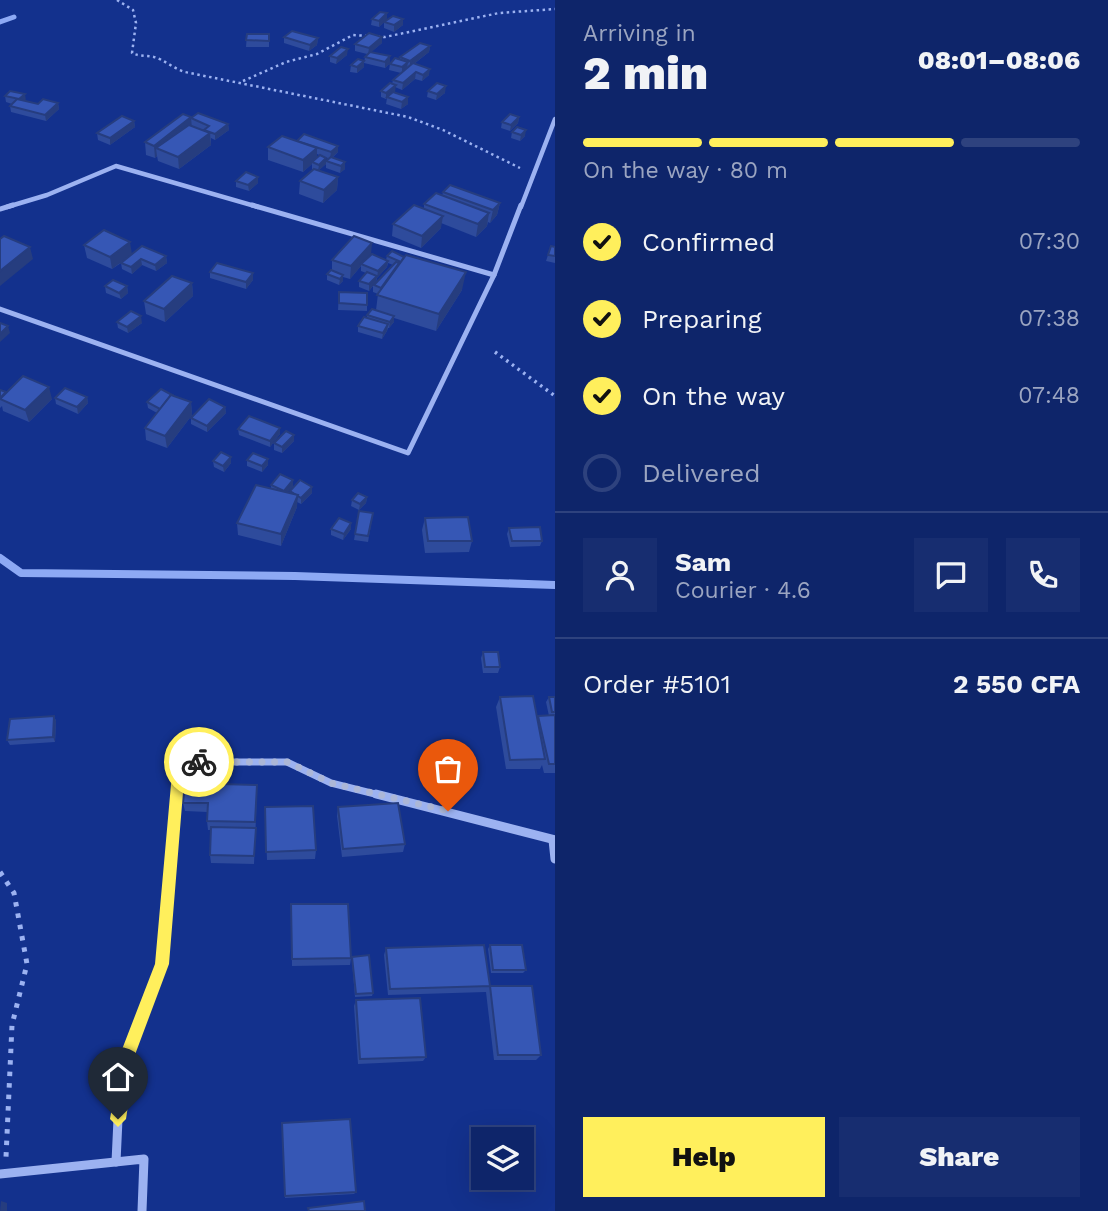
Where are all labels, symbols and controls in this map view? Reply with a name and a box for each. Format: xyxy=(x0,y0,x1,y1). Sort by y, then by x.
text: Arriving in xyxy=(583,20,696,47)
text: 08:01–08:06 xyxy=(918,45,1080,75)
text: 2 min xyxy=(583,46,708,100)
text: On the way · 80 m xyxy=(583,157,788,184)
icon: check xyxy=(583,223,621,261)
text: Confirmed xyxy=(642,227,775,257)
text: 07:30 xyxy=(1019,228,1080,255)
icon: check xyxy=(583,300,621,338)
text: Preparing xyxy=(642,304,762,334)
text: 07:38 xyxy=(1019,305,1080,332)
icon: check xyxy=(583,377,621,415)
text: On the way xyxy=(642,381,785,411)
text: 07:48 xyxy=(1018,382,1080,409)
text: Delivered xyxy=(642,458,761,488)
button: person xyxy=(583,538,657,612)
button: chat xyxy=(914,538,988,612)
button: phone xyxy=(1006,538,1080,612)
text: Sam xyxy=(675,547,731,577)
text: Courier · 4.6 xyxy=(675,577,811,604)
text: Order #5101 xyxy=(583,669,731,699)
text: 2 550 CFA xyxy=(953,669,1080,699)
courier xyxy=(164,727,234,797)
pin xyxy=(418,739,478,811)
icon: bike xyxy=(180,743,218,781)
icon: bag xyxy=(429,750,467,788)
pin xyxy=(88,1047,148,1119)
icon: home xyxy=(99,1058,137,1096)
button: Help xyxy=(583,1117,825,1197)
button: Share xyxy=(839,1117,1080,1197)
map controls xyxy=(471,1127,534,1190)
button: layers xyxy=(471,1127,534,1190)

